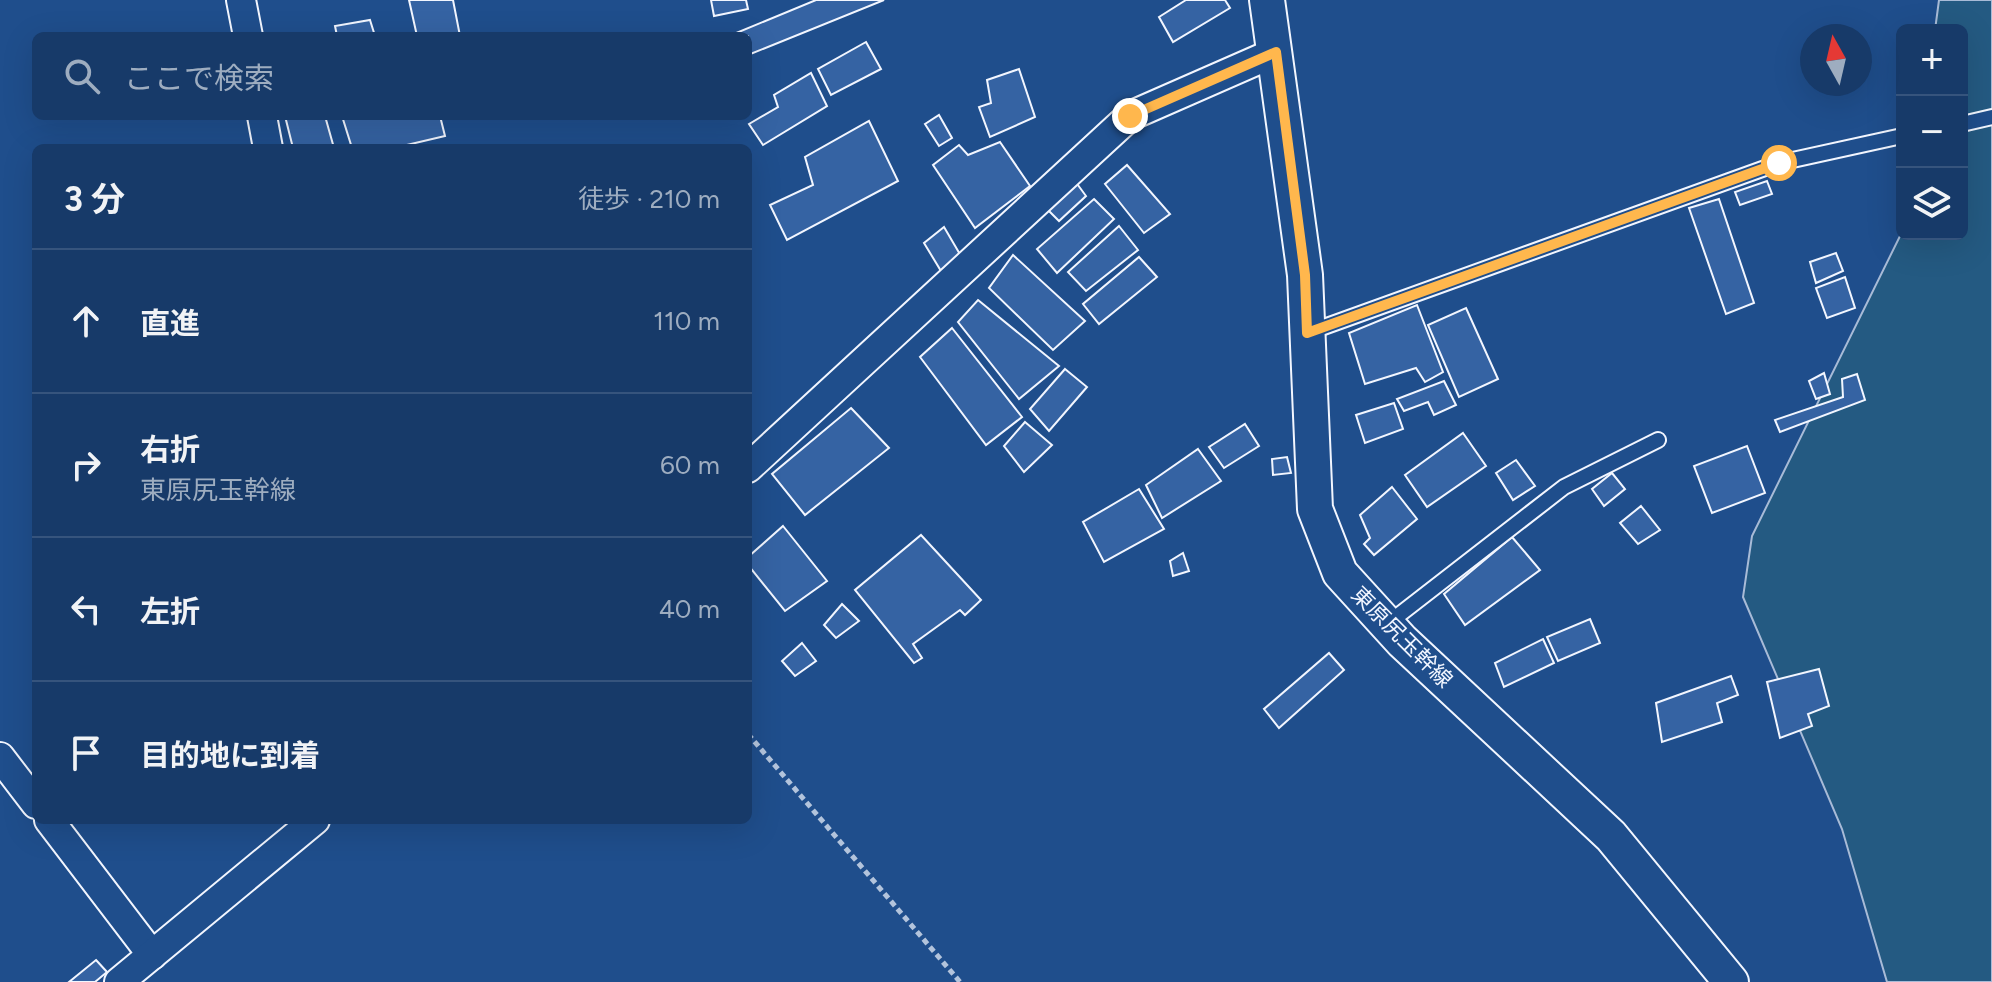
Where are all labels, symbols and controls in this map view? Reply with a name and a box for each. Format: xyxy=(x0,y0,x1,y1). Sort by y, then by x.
north arrow xyxy=(1800,24,1872,96)
map controls xyxy=(1896,24,1968,240)
button: + xyxy=(1896,24,1968,96)
search box xyxy=(32,32,752,120)
icon: search xyxy=(60,54,104,98)
text: ここで検索 xyxy=(124,60,274,97)
button: − xyxy=(1896,96,1968,168)
route end xyxy=(1112,98,1148,134)
route start xyxy=(1761,145,1797,181)
button: layers xyxy=(1896,168,1968,240)
text: 3 分 xyxy=(64,179,125,220)
text: 徒歩 · 210 m xyxy=(578,183,720,215)
icon: ahead xyxy=(64,299,108,343)
text: 直進 xyxy=(140,305,200,342)
text: 110 m xyxy=(653,305,720,337)
text: 右折 xyxy=(140,431,200,468)
icon: right xyxy=(64,443,108,487)
text: 60 m xyxy=(660,449,720,481)
text: 東原尻玉幹線 xyxy=(140,474,296,506)
street label: 東原尻玉幹線 xyxy=(1346,581,1458,693)
icon: left xyxy=(64,587,108,631)
text: 左折 xyxy=(140,593,200,630)
text: 40 m xyxy=(659,593,720,625)
icon: arrive xyxy=(64,731,108,775)
text: 目的地に到着 xyxy=(140,737,320,774)

